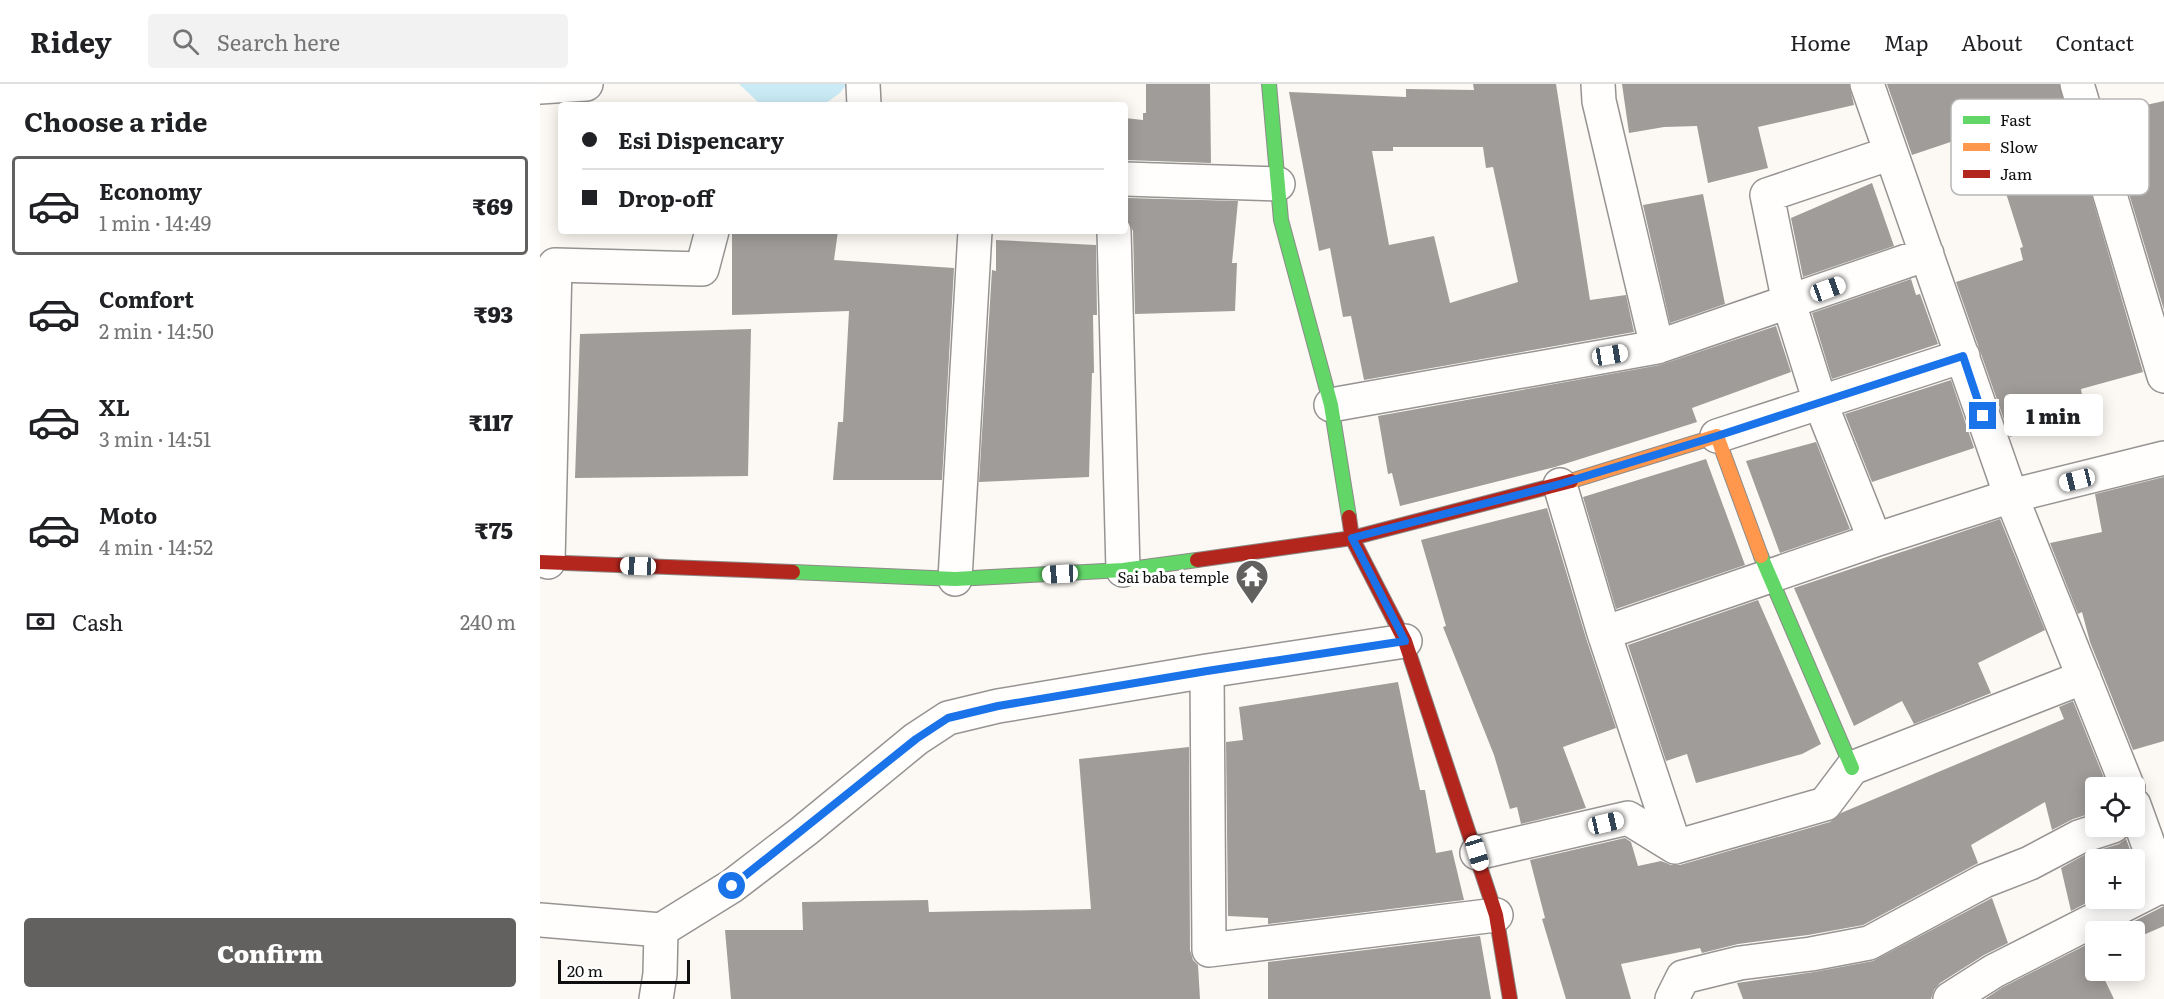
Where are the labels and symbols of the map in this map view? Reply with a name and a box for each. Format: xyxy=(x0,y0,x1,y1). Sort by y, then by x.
legend xyxy=(1951,99,2149,195)
text: Fast xyxy=(2000,107,2032,131)
text: Slow xyxy=(2000,134,2038,158)
text: Jam xyxy=(2000,161,2033,185)
car xyxy=(1808,274,1848,304)
car xyxy=(1591,343,1629,367)
callout: 1 min xyxy=(2004,395,2103,437)
route end xyxy=(1969,402,1996,429)
car xyxy=(2057,467,2097,493)
car xyxy=(620,556,656,576)
temple icon: Sai baba temple xyxy=(1234,558,1270,605)
car xyxy=(1042,564,1078,584)
place label: Sai baba temple xyxy=(1117,565,1229,588)
car xyxy=(1586,810,1626,836)
car xyxy=(1463,833,1491,873)
route start xyxy=(718,872,745,899)
scale bar xyxy=(558,957,690,984)

